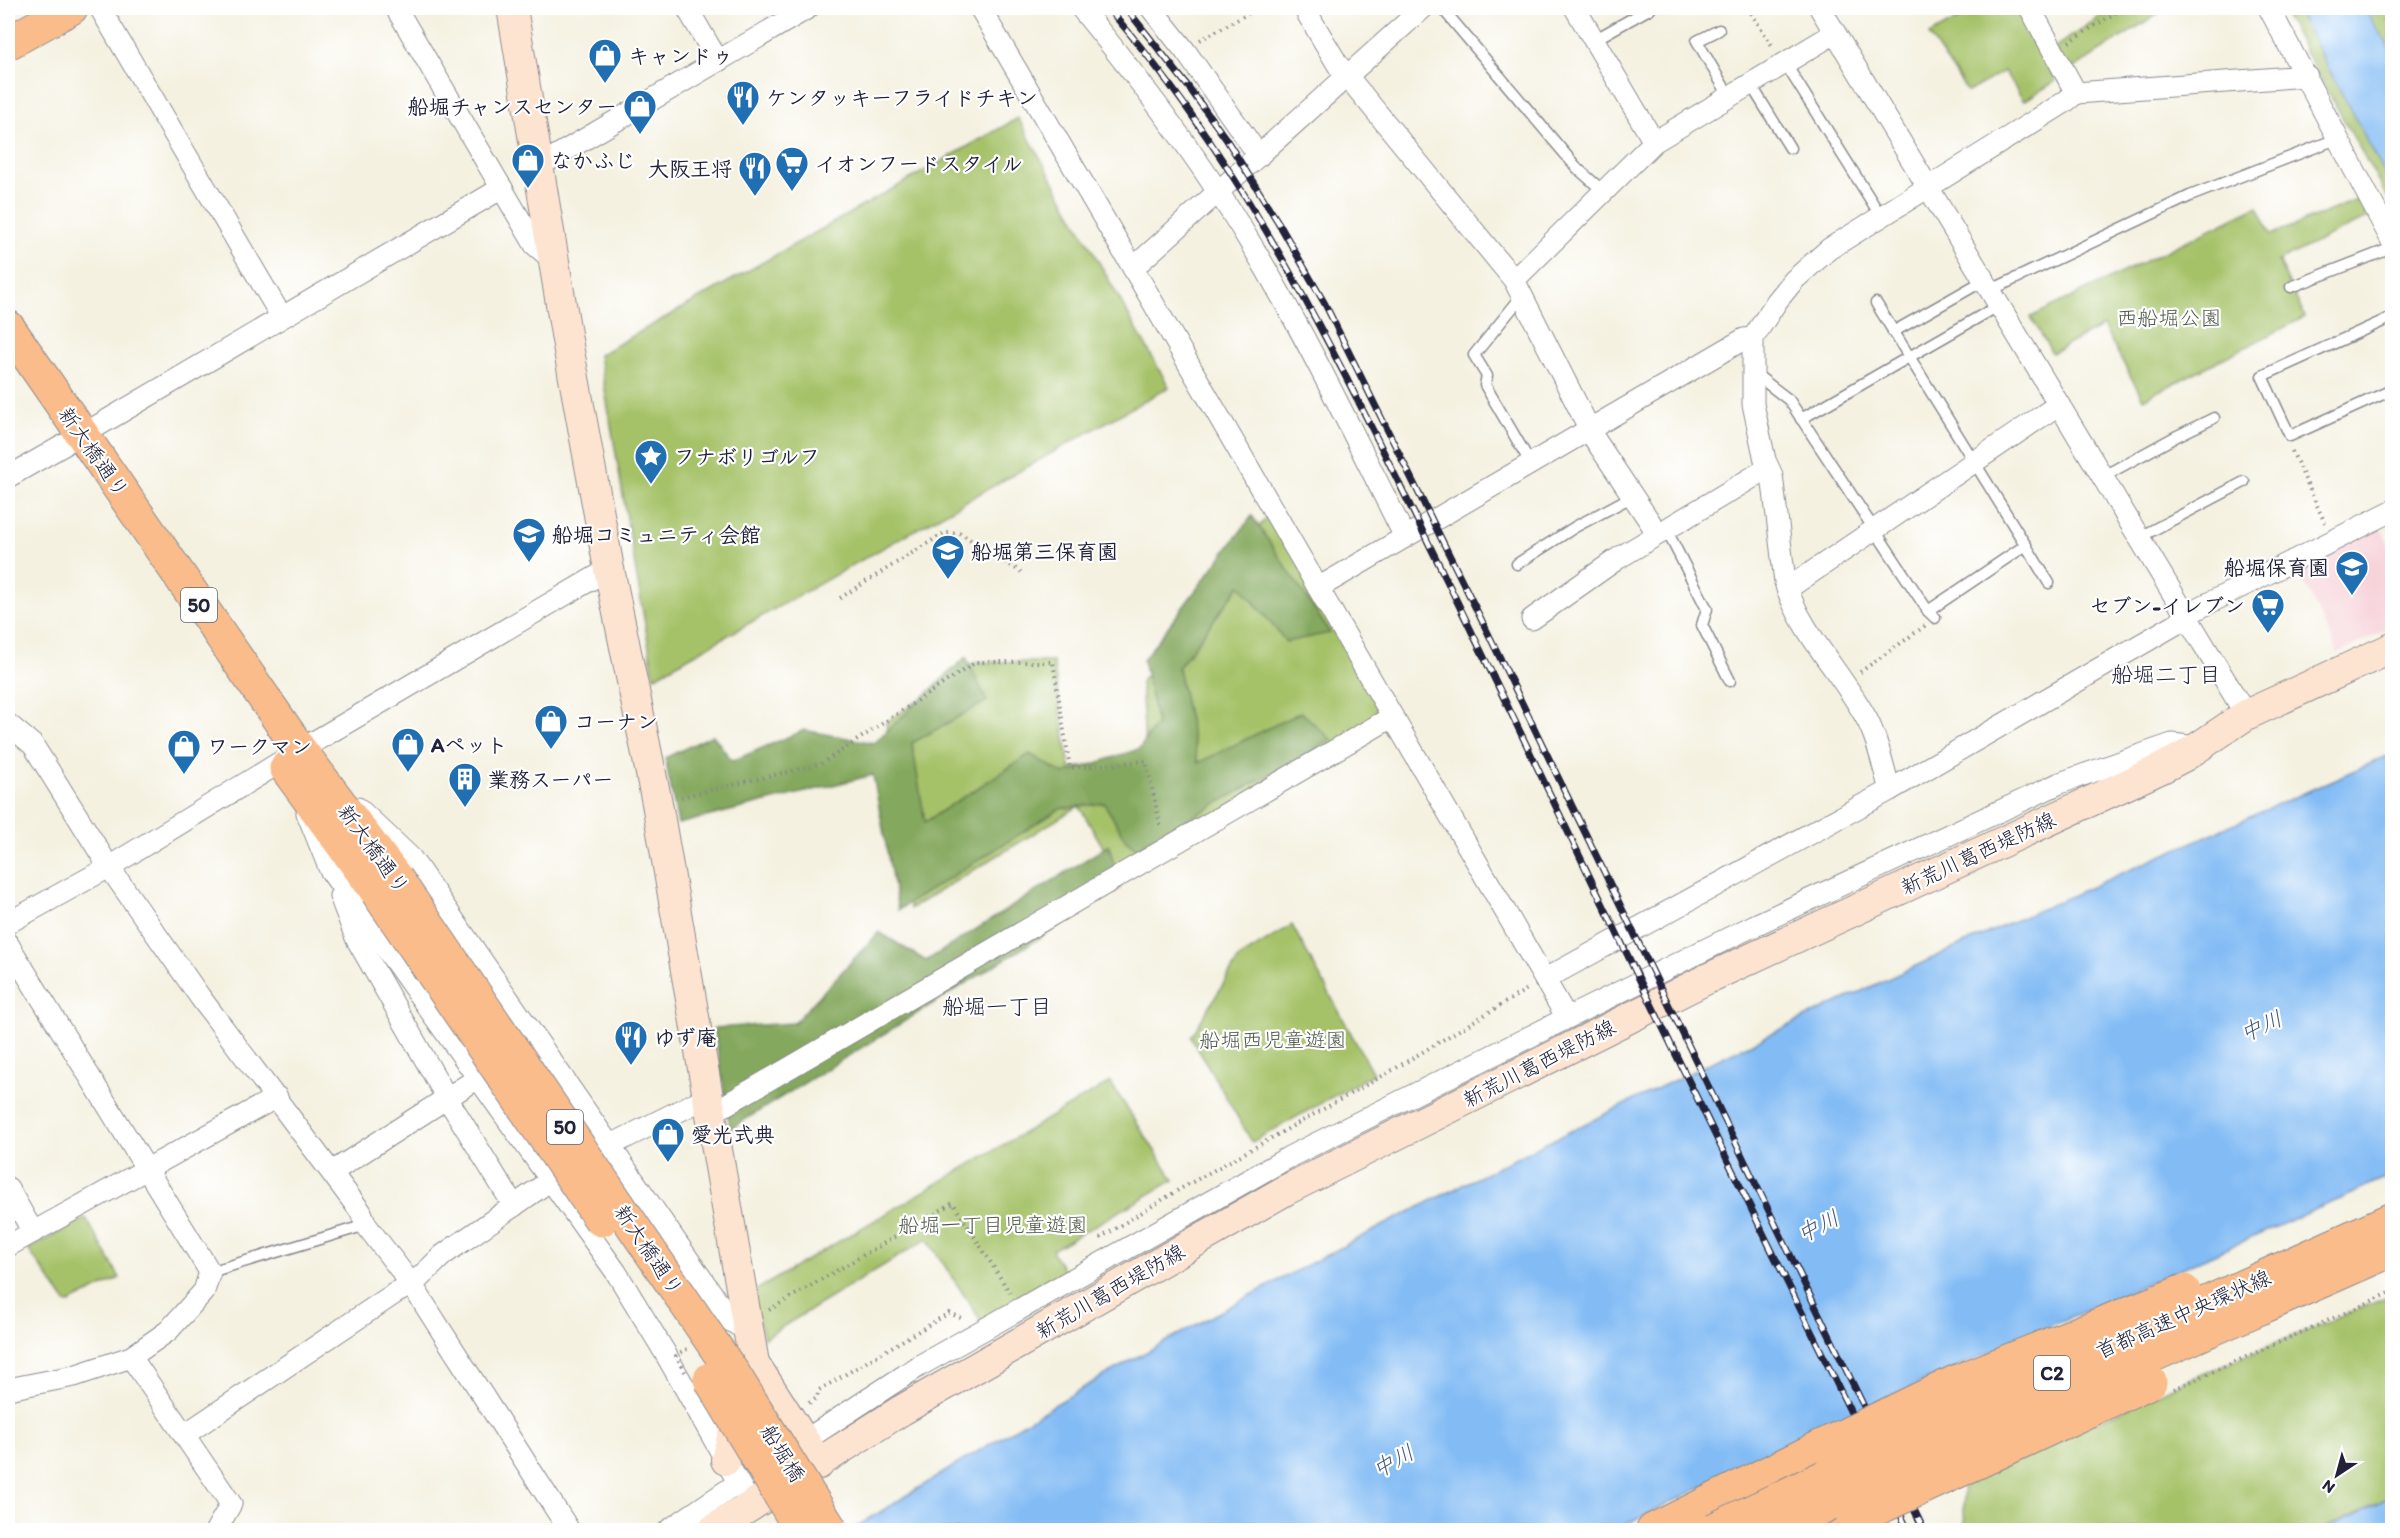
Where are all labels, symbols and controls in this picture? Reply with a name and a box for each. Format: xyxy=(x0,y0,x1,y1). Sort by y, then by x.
shop icon: キャンドゥ xyxy=(587,37,623,84)
place label: キャンドゥ xyxy=(628,43,733,68)
restaurant icon: ケンタッキーフライドチキン xyxy=(725,79,761,126)
place label: ケンタッキーフライドチキン xyxy=(766,85,1038,110)
shop icon: 船堀チャンスセンター xyxy=(622,88,658,135)
place label: 船堀チャンスセンター xyxy=(408,94,617,119)
shop icon: なかふじ xyxy=(510,142,546,189)
supermarket icon: イオンフードスタイル xyxy=(774,145,810,192)
place label: なかふじ xyxy=(551,148,635,173)
restaurant icon: 大阪王将 xyxy=(737,150,773,197)
place label: イオンフードスタイル xyxy=(815,151,1023,176)
place label: 大阪王将 xyxy=(648,156,732,181)
park label: 西船堀公園 xyxy=(2117,305,2222,330)
street label: 新大橋通り xyxy=(54,402,134,502)
place icon: フナボリゴルフ xyxy=(633,438,669,485)
place label: フナボリゴルフ xyxy=(674,444,820,469)
school or university icon: 船堀コミュニティ会館 xyxy=(511,516,547,563)
place label: 船堀コミュニティ会館 xyxy=(552,522,761,547)
school or university icon: 船堀第三保育園 xyxy=(930,533,966,580)
place label: 船堀第三保育園 xyxy=(971,539,1118,564)
school or university icon: 船堀保育園 xyxy=(2334,549,2370,596)
place label: 船堀保育園 xyxy=(2224,555,2329,580)
supermarket icon: セブン-イレブン xyxy=(2250,587,2286,634)
road number: 50 xyxy=(181,588,217,622)
place label: セブン-イレブン xyxy=(2090,593,2245,618)
district label: 船堀二丁目 xyxy=(2111,661,2221,688)
shop icon: コーナン xyxy=(533,703,569,750)
place label: コーナン xyxy=(574,709,658,734)
shop icon: Aペット xyxy=(390,726,426,773)
shop icon: ワークマン xyxy=(166,728,202,775)
place label: Aペット xyxy=(430,732,507,757)
place label: ワークマン xyxy=(207,734,312,759)
building icon: 業務スーパー xyxy=(447,761,483,808)
place label: 業務スーパー xyxy=(488,767,613,792)
street label: 新大橋通り xyxy=(333,799,415,899)
street label: 新荒川葛西堤防線 xyxy=(1897,806,2059,900)
district label: 船堀一丁目 xyxy=(942,993,1052,1020)
water label: 中川 xyxy=(2235,1005,2287,1047)
street label: 新荒川葛西堤防線 xyxy=(1458,1014,1620,1112)
restaurant icon: ゆず庵 xyxy=(613,1019,649,1066)
place label: ゆず庵 xyxy=(654,1025,717,1050)
park label: 船堀西児童遊園 xyxy=(1200,1027,1347,1052)
road number: 50 xyxy=(547,1110,583,1144)
shop icon: 愛光式典 xyxy=(650,1116,686,1163)
place label: 愛光式典 xyxy=(691,1122,775,1147)
street label: 新大橋通り xyxy=(609,1199,689,1301)
water label: 中川 xyxy=(1792,1204,1844,1248)
park label: 船堀一丁目児童遊園 xyxy=(899,1212,1088,1237)
street label: 新荒川葛西堤防線 xyxy=(1031,1238,1189,1344)
street label: 首都高速中央環状線 xyxy=(2092,1264,2274,1364)
road number: C2 xyxy=(2034,1356,2070,1390)
street label: 船堀橋 xyxy=(756,1420,810,1486)
water label: 中川 xyxy=(1367,1439,1419,1483)
north arrow xyxy=(2307,1445,2367,1505)
text: N xyxy=(2319,1476,2338,1498)

